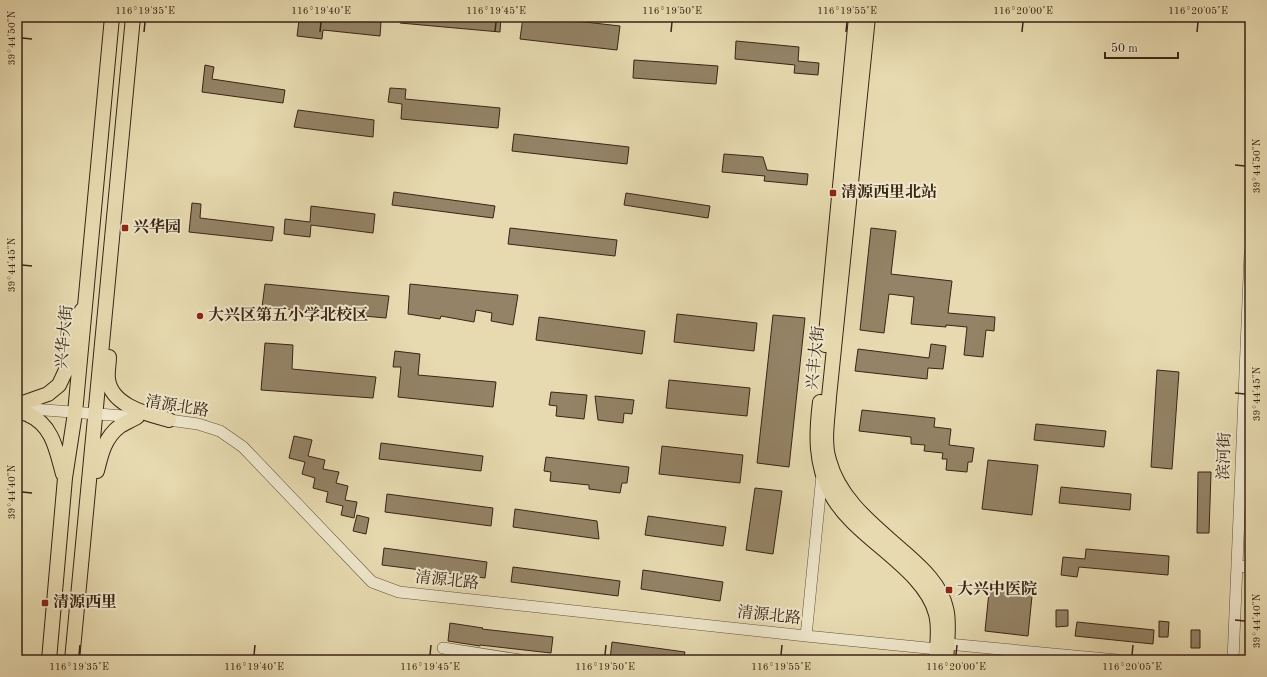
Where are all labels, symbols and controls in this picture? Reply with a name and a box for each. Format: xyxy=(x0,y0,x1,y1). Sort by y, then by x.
text: 116°19'35"E xyxy=(115,6,175,16)
text: 116°19'40"E xyxy=(291,6,351,16)
text: 116°19'45"E xyxy=(466,6,526,16)
text: 116°19'50"E xyxy=(642,6,702,16)
text: 116°19'55"E xyxy=(817,6,877,16)
text: 116°20'00"E xyxy=(993,6,1053,16)
text: 116°20'05"E xyxy=(1168,6,1228,16)
text: 39°44'50"N xyxy=(7,10,17,65)
scale bar xyxy=(1105,34,1178,60)
text: 50 m xyxy=(1111,42,1138,55)
text: 39°44'50"N xyxy=(1252,138,1262,193)
place label: 清源西里北站 xyxy=(841,183,937,201)
marker: 清源西里北站 xyxy=(828,188,838,198)
place label: 兴华园 xyxy=(133,218,181,236)
marker: 兴华园 xyxy=(120,223,130,233)
text: 39°44'45"N xyxy=(7,237,17,292)
street label: 兴华大街 xyxy=(52,304,76,370)
place label: 大兴区第五小学北校区 xyxy=(208,306,368,324)
marker: 大兴区第五小学北校区 xyxy=(195,311,205,321)
street label: 兴丰大街 xyxy=(803,325,827,391)
text: 39°44'45"N xyxy=(1252,366,1262,421)
street label: 清源北路 xyxy=(144,392,210,420)
street label: 滨河街 xyxy=(1214,432,1234,480)
text: 39°44'40"N xyxy=(7,464,17,519)
street label: 清源北路 xyxy=(414,568,480,592)
place label: 大兴中医院 xyxy=(957,580,1037,598)
marker: 大兴中医院 xyxy=(944,585,954,595)
place label: 清源西里 xyxy=(53,593,117,611)
text: 39°44'40"N xyxy=(1252,593,1262,648)
marker: 清源西里 xyxy=(40,598,50,608)
street label: 清源北路 xyxy=(736,603,802,627)
text: 116°19'35"E xyxy=(49,662,109,672)
text: 116°19'40"E xyxy=(224,662,284,672)
text: 116°19'45"E xyxy=(400,662,460,672)
text: 116°19'50"E xyxy=(575,662,635,672)
text: 116°19'55"E xyxy=(751,662,811,672)
text: 116°20'00"E xyxy=(926,662,986,672)
text: 116°20'05"E xyxy=(1102,662,1162,672)

